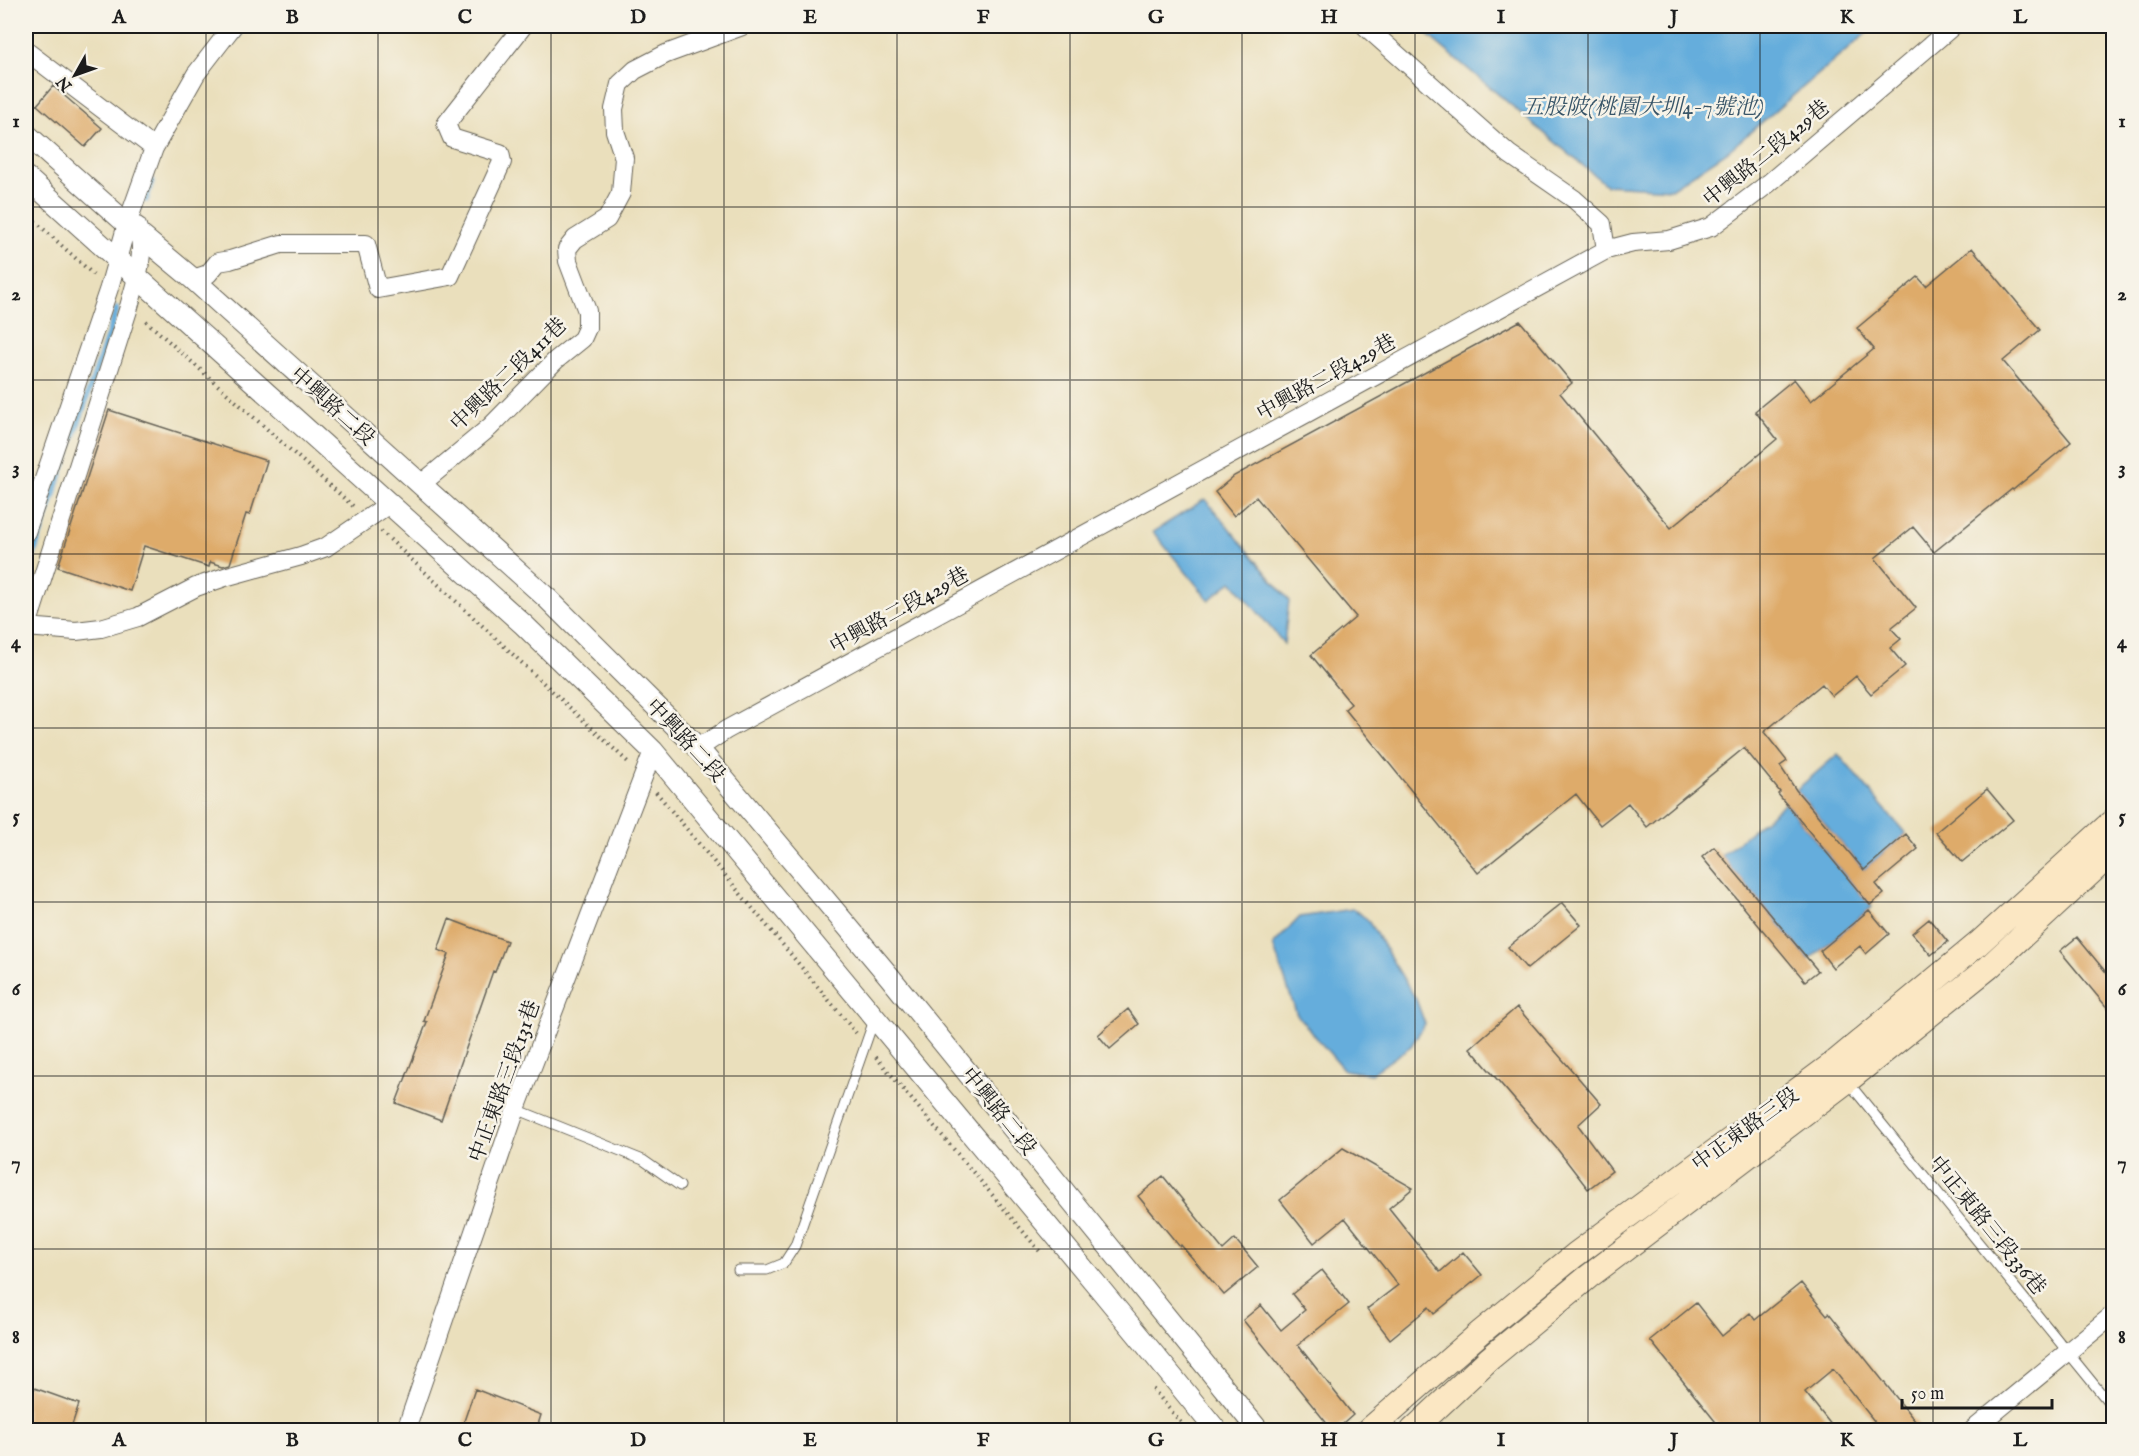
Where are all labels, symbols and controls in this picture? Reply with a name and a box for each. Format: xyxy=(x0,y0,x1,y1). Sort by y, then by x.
text: A xyxy=(111,5,127,30)
text: B xyxy=(285,5,299,30)
text: C xyxy=(458,5,472,30)
text: D xyxy=(630,5,646,30)
text: E xyxy=(803,5,817,30)
text: F xyxy=(977,5,990,30)
text: G xyxy=(1148,5,1165,30)
text: H xyxy=(1320,5,1338,30)
text: I xyxy=(1497,5,1506,30)
text: J xyxy=(1667,5,1679,30)
text: K xyxy=(1840,5,1856,30)
text: L xyxy=(2013,5,2028,30)
north arrow xyxy=(45,45,105,105)
text: N xyxy=(53,72,78,96)
water label: 五股陂(桃園大圳4-7號池) xyxy=(1522,94,1764,122)
street label: 中興路二段429巷 xyxy=(1698,95,1836,214)
text: 1 xyxy=(12,109,20,134)
text: 1 xyxy=(2118,109,2126,134)
text: 2 xyxy=(11,282,21,307)
text: 2 xyxy=(2117,282,2127,307)
street label: 中興路二段411巷 xyxy=(445,313,573,438)
street label: 中興路二段429巷 xyxy=(1252,329,1401,428)
street label: 中興路二段 xyxy=(284,362,380,452)
text: 3 xyxy=(12,456,20,481)
text: 3 xyxy=(2118,456,2126,481)
street label: 中興路二段429巷 xyxy=(825,562,974,661)
text: 4 xyxy=(11,630,22,655)
text: 4 xyxy=(2117,630,2128,655)
street label: 中興路二段 xyxy=(639,693,731,789)
text: 5 xyxy=(12,804,20,829)
text: 5 xyxy=(2118,804,2126,829)
text: 6 xyxy=(12,977,22,1002)
text: 6 xyxy=(2118,977,2128,1002)
street label: 中正東路三段131巷 xyxy=(464,997,547,1166)
street label: 中興路二段 xyxy=(954,1063,1041,1161)
street label: 中正東路三段 xyxy=(1687,1082,1805,1178)
text: 7 xyxy=(11,1151,21,1176)
street label: 中正東路三段336巷 xyxy=(1922,1151,2051,1301)
text: 7 xyxy=(2117,1151,2127,1176)
text: 8 xyxy=(12,1325,20,1350)
text: 8 xyxy=(2118,1325,2126,1350)
scale bar xyxy=(1902,1372,2052,1410)
text: 50 m xyxy=(1911,1383,1944,1406)
text: A xyxy=(111,1428,127,1453)
text: B xyxy=(285,1428,299,1453)
text: C xyxy=(458,1428,472,1453)
text: D xyxy=(630,1428,646,1453)
text: E xyxy=(803,1428,817,1453)
text: F xyxy=(977,1428,990,1453)
text: G xyxy=(1148,1428,1165,1453)
text: H xyxy=(1320,1428,1338,1453)
text: I xyxy=(1497,1428,1506,1453)
text: J xyxy=(1667,1428,1679,1453)
text: K xyxy=(1840,1428,1856,1453)
text: L xyxy=(2013,1428,2028,1453)

